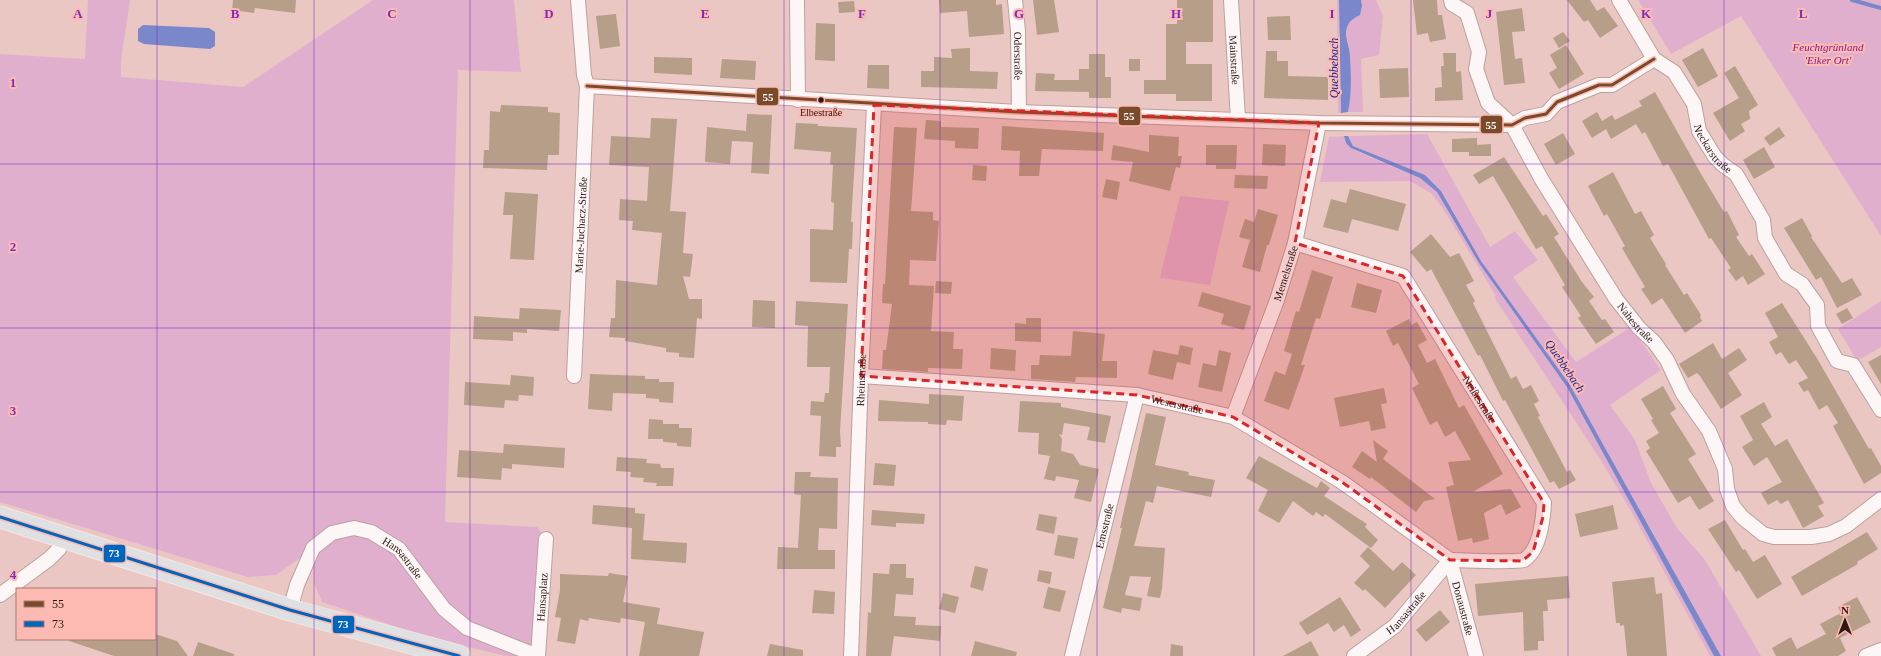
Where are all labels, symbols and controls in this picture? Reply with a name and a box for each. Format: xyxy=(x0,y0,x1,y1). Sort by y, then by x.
text: A xyxy=(73,6,83,21)
text: B xyxy=(231,6,240,21)
text: C xyxy=(387,6,397,21)
text: D xyxy=(544,6,554,21)
text: E xyxy=(701,6,709,21)
text: F xyxy=(858,6,866,21)
text: G xyxy=(1014,6,1024,21)
text: H xyxy=(1171,6,1181,21)
text: I xyxy=(1329,6,1335,21)
text: J xyxy=(1486,6,1493,21)
text: K xyxy=(1641,6,1652,21)
text: L xyxy=(1799,6,1808,21)
street label: Oderstraße xyxy=(1012,32,1025,80)
street label: Mainstraße xyxy=(1227,35,1242,85)
water label: Quebbebach xyxy=(1327,38,1341,98)
park label: Feuchtgrünland 'Eiker Ort' xyxy=(1792,41,1864,66)
text: 1 xyxy=(10,75,16,90)
line badge: 55 xyxy=(756,87,779,106)
text: 55 xyxy=(763,91,774,103)
marker: Elbestraße xyxy=(816,95,826,105)
line badge: 55 xyxy=(1118,106,1141,126)
place label: Elbestraße xyxy=(800,107,843,118)
text: 55 xyxy=(1124,110,1135,122)
line badge: 55 xyxy=(1480,115,1503,134)
text: 55 xyxy=(1486,119,1497,131)
street label: Neckarstraße xyxy=(1692,123,1734,175)
street label: Marie-Juchacz-Straße xyxy=(573,177,589,274)
text: 2 xyxy=(10,239,16,254)
street label: Memelstraße xyxy=(1271,244,1300,303)
street label: Nahestraße xyxy=(1615,300,1657,345)
water label: Quebbebach xyxy=(1542,337,1588,395)
street label: Rheinstraße xyxy=(854,354,868,407)
street label: Neißestraße xyxy=(1461,374,1499,425)
street label: Weserstraße xyxy=(1150,392,1205,416)
text: 3 xyxy=(10,403,17,418)
street label: Emsstraße xyxy=(1093,502,1116,550)
street label: Hansastraße xyxy=(380,534,425,581)
line badge: 73 xyxy=(103,544,126,563)
text: 73 xyxy=(109,547,120,559)
text: 4 xyxy=(10,567,17,582)
street label: Hansaplatz xyxy=(534,572,550,622)
street label: Donaustraße xyxy=(1450,580,1476,637)
legend xyxy=(16,588,156,640)
street label: Hansastraße xyxy=(1384,588,1428,637)
text: 55 xyxy=(52,597,64,611)
north arrow xyxy=(1825,600,1865,640)
text: N xyxy=(1841,604,1849,616)
line badge: 73 xyxy=(332,615,355,634)
text: 73 xyxy=(52,617,64,631)
text: 73 xyxy=(338,618,349,630)

